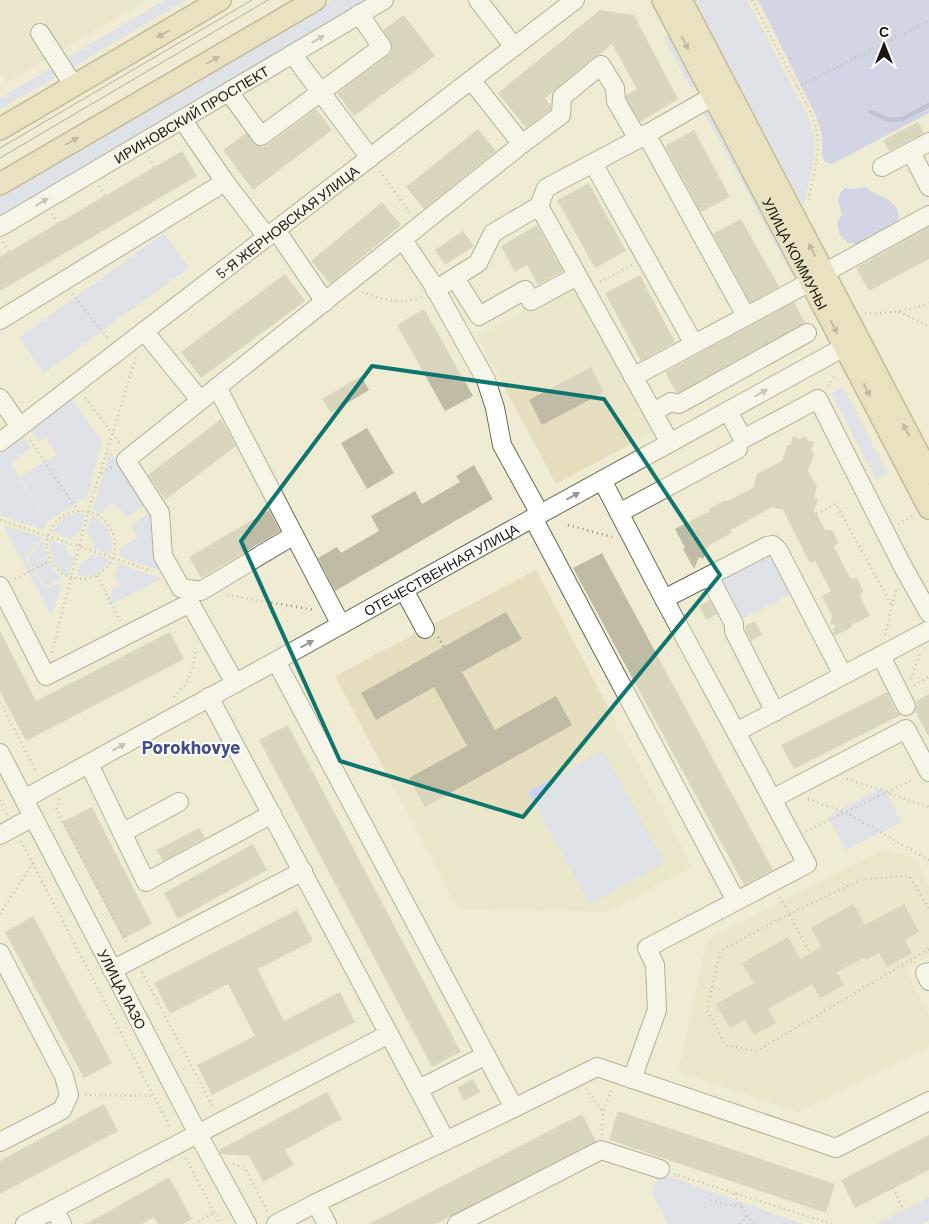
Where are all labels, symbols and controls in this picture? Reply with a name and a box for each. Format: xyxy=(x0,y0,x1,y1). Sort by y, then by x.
north arrow xyxy=(859,20,909,70)
text: С xyxy=(879,23,889,40)
one-way arrow xyxy=(156,29,169,38)
one-way arrow xyxy=(311,35,324,44)
one-way arrow xyxy=(681,36,689,50)
one-way arrow xyxy=(206,55,219,64)
street label: ИРИНОВСКИЙ ПРОСПЕКТ xyxy=(111,62,272,166)
one-way arrow xyxy=(66,137,79,146)
street label: 5-Я ЖЕРНОВСКАЯ УЛИЦА xyxy=(212,161,362,281)
street label: УЛИЦА КОММУНЫ xyxy=(759,195,832,312)
one-way arrow xyxy=(35,197,49,206)
one-way arrow xyxy=(808,243,816,257)
one-way arrow xyxy=(830,319,838,334)
one-way arrow xyxy=(863,383,871,398)
one-way arrow xyxy=(754,389,768,397)
one-way arrow xyxy=(902,423,910,438)
one-way arrow xyxy=(566,492,579,501)
street label: ОТЕЧЕСТВЕННАЯ УЛИЦА xyxy=(361,519,522,619)
one-way arrow xyxy=(300,639,314,648)
district label: Porokhovye xyxy=(142,735,240,758)
one-way arrow xyxy=(112,743,125,752)
street label: УЛИЦА ЛАЗО xyxy=(95,946,150,1032)

